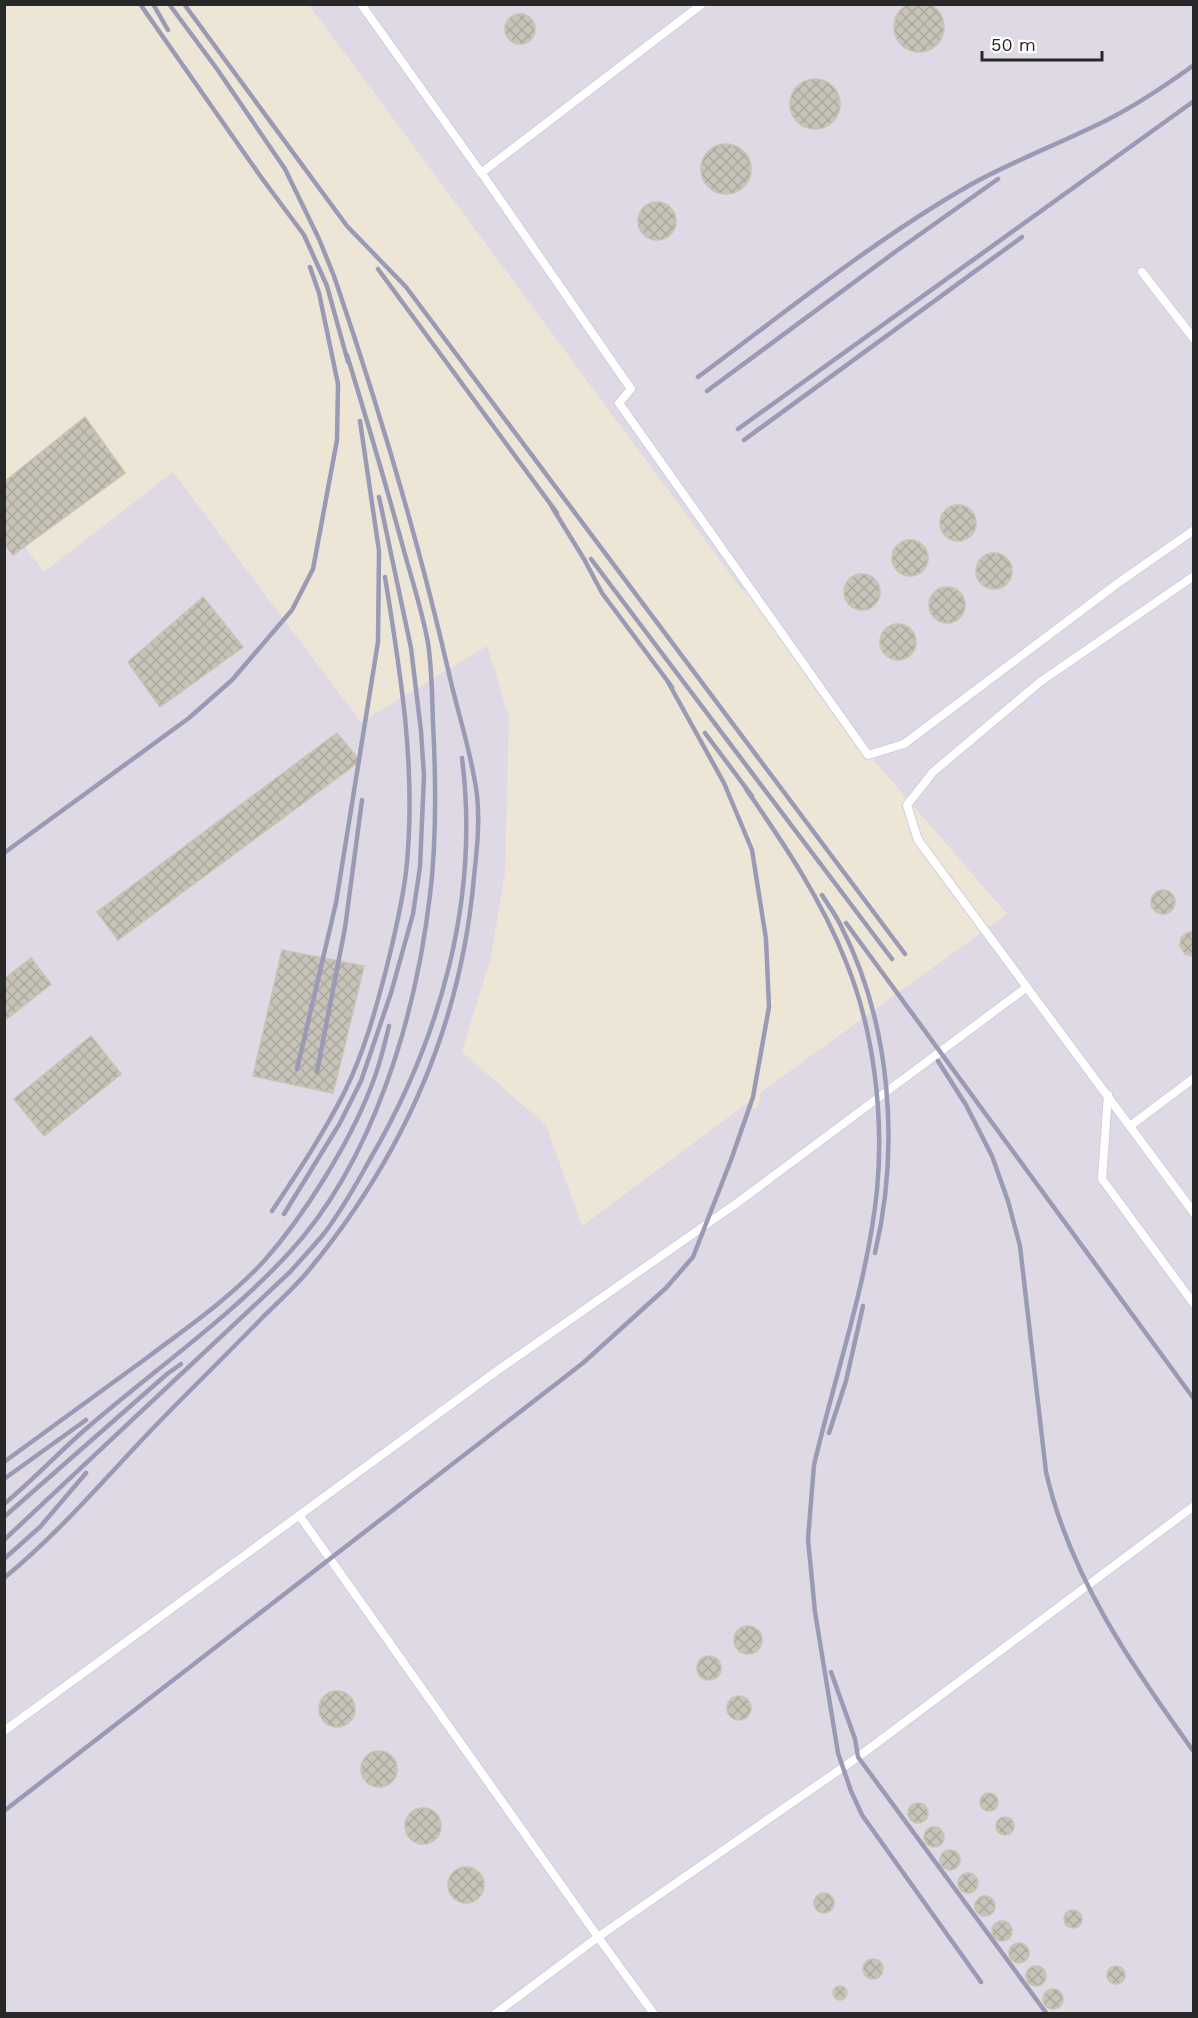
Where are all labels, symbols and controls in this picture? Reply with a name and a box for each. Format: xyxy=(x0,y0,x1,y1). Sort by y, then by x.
scale bar xyxy=(982,24,1102,62)
text: 50 m xyxy=(991,34,1036,55)

